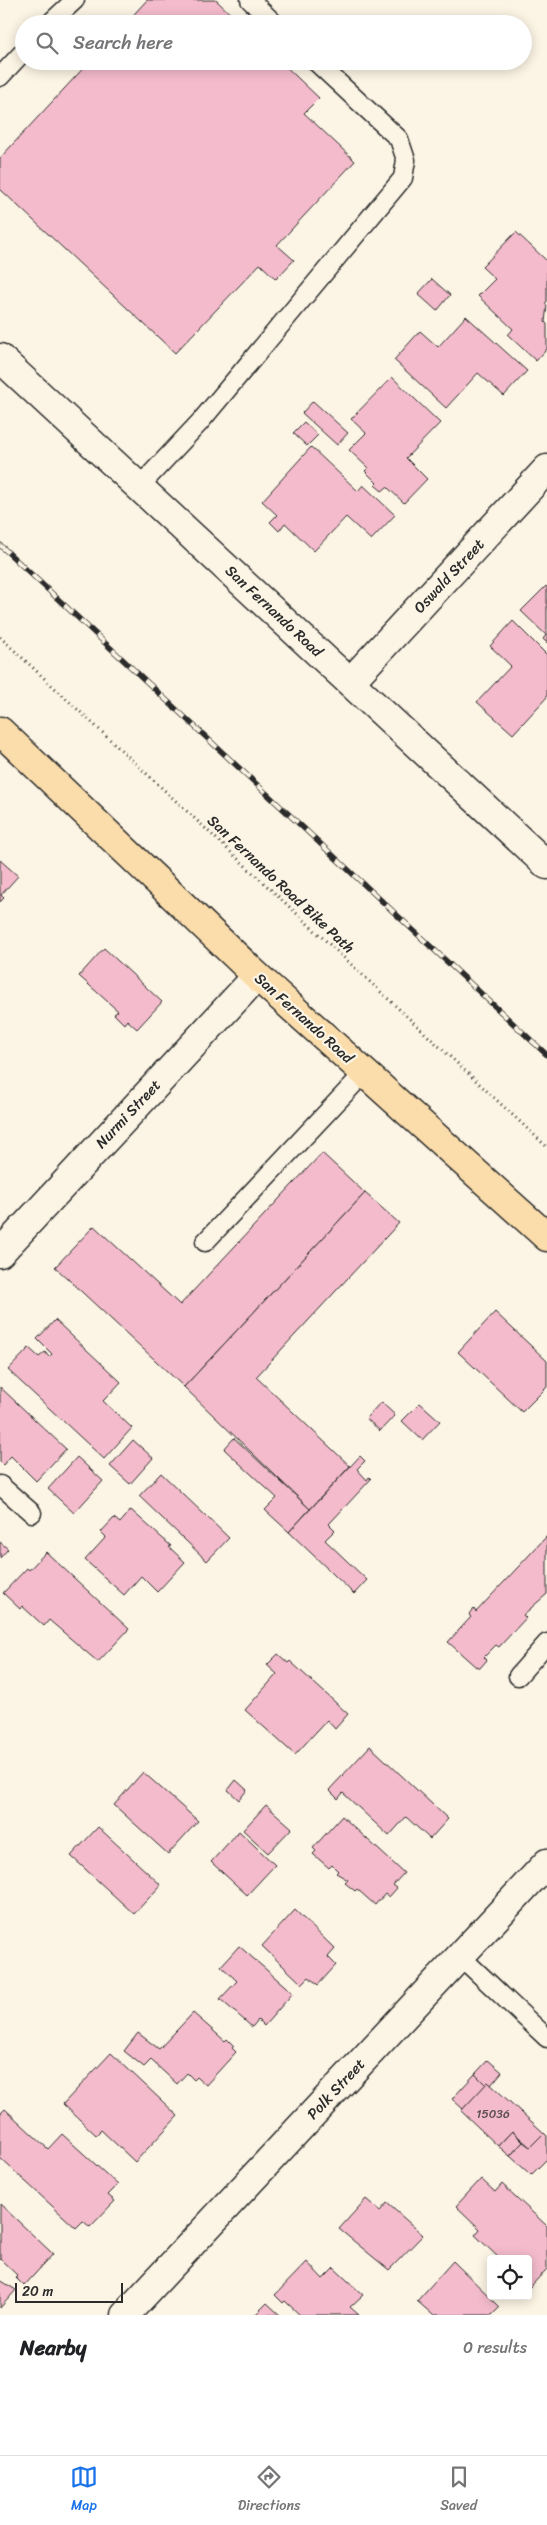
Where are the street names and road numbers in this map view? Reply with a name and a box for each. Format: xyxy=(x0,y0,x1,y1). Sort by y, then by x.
street label: Oswald Street xyxy=(407,532,491,619)
street label: San Fernando Road xyxy=(219,558,330,664)
street label: San Fernando Road Bike Path xyxy=(201,808,361,960)
street label: San Fernando Road xyxy=(248,966,360,1071)
street label: Nurmi Street xyxy=(89,1073,168,1155)
street label: Polk Street xyxy=(300,2052,372,2126)

